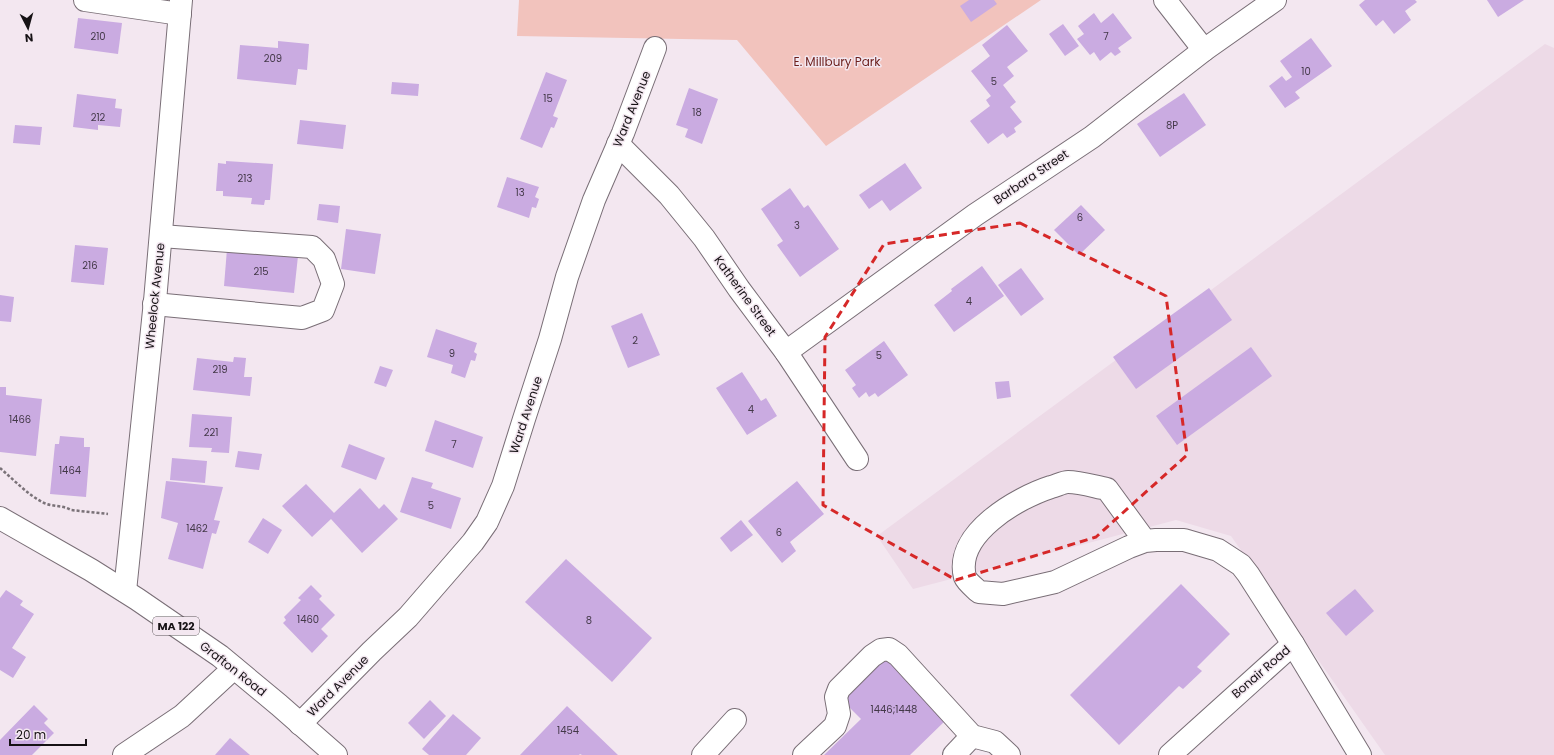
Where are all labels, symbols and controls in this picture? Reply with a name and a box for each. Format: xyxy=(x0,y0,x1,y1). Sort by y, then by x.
north arrow xyxy=(8,8,48,48)
house number: 210 xyxy=(90,29,106,44)
house number: 7 xyxy=(1103,29,1109,44)
text: N xyxy=(24,30,34,46)
house number: 209 xyxy=(264,51,282,66)
park label: E. Millbury Park xyxy=(793,53,881,70)
house number: 10 xyxy=(1301,64,1311,79)
street label: Ward Avenue xyxy=(609,68,655,149)
house number: 5 xyxy=(991,74,997,89)
house number: 15 xyxy=(543,91,553,106)
house number: 18 xyxy=(692,105,702,120)
house number: 212 xyxy=(91,110,106,125)
house number: 8P xyxy=(1166,118,1178,133)
street label: Barbara Street xyxy=(990,145,1072,208)
house number: 213 xyxy=(238,171,253,186)
house number: 13 xyxy=(515,185,525,200)
house number: 6 xyxy=(1077,210,1083,225)
house number: 3 xyxy=(794,218,800,233)
street label: Wheelock Avenue xyxy=(140,242,169,350)
street label: Katherine Street xyxy=(710,252,780,339)
house number: 216 xyxy=(82,258,98,273)
house number: 215 xyxy=(253,264,269,279)
house number: 4 xyxy=(966,294,972,309)
house number: 2 xyxy=(632,333,638,348)
house number: 9 xyxy=(449,346,455,361)
house number: 5 xyxy=(876,348,882,363)
house number: 219 xyxy=(212,362,228,377)
street label: Ward Avenue xyxy=(505,374,546,456)
house number: 4 xyxy=(748,402,754,417)
house number: 1466 xyxy=(9,412,31,427)
house number: 221 xyxy=(204,425,218,440)
house number: 7 xyxy=(451,437,457,452)
house number: 1464 xyxy=(59,463,81,478)
house number: 5 xyxy=(428,498,434,513)
house number: 1462 xyxy=(186,521,208,536)
house number: 6 xyxy=(776,525,782,540)
house number: 1460 xyxy=(297,612,319,627)
house number: 8 xyxy=(586,613,592,628)
road number: MA 122 xyxy=(153,617,199,635)
street label: Grafton Road xyxy=(197,637,270,700)
street label: Bonair Road xyxy=(1228,641,1294,702)
street label: Ward Avenue xyxy=(303,651,372,720)
house number: 1446;1448 xyxy=(871,702,917,717)
scale bar xyxy=(10,721,86,747)
house number: 1454 xyxy=(557,723,579,738)
text: 20 m xyxy=(16,726,46,743)

